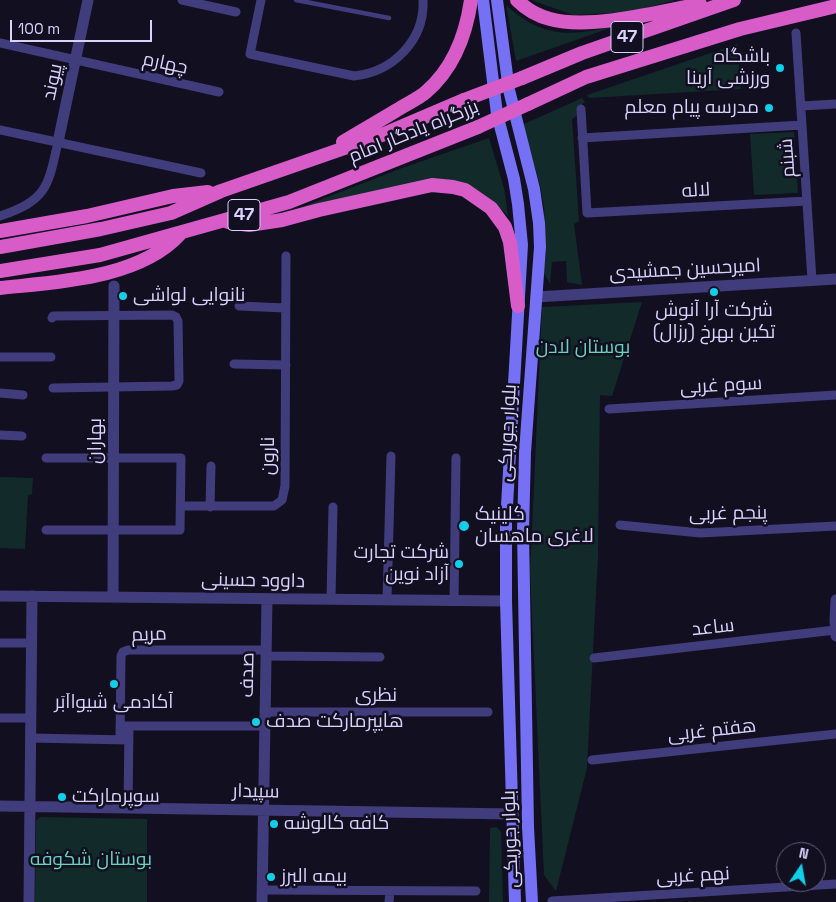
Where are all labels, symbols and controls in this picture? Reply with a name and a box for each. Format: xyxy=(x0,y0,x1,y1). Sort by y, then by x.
scale bar xyxy=(12,10,155,42)
text: 100 m xyxy=(18,19,60,38)
road number: 47 xyxy=(611,22,643,52)
place label: باشگاه ورزشی آرینا xyxy=(686,46,770,90)
street label: چهارم xyxy=(140,48,190,80)
street label: پیوند xyxy=(38,62,68,102)
marker: باشگاه ورزشی آرینا xyxy=(774,62,786,74)
street label: بزرگراه یادگار امام xyxy=(346,96,482,168)
place label: مدرسه پیام معلم xyxy=(624,97,759,119)
marker: مدرسه پیام معلم xyxy=(763,102,775,114)
street label: شبنم xyxy=(775,138,801,178)
street label: لاله xyxy=(681,179,711,203)
road number: 47 xyxy=(228,200,260,230)
street label: امیرحسین جمشیدی xyxy=(609,255,761,285)
place label: نانوایی لواشی xyxy=(133,285,245,307)
marker: شرکت آرا آنوش تکین بهرخ (رزال) xyxy=(708,286,720,298)
marker: نانوایی لواشی xyxy=(117,290,129,302)
place label: شرکت آرا آنوش تکین بهرخ (رزال) xyxy=(653,300,775,344)
park label: بوستان لادن xyxy=(536,337,630,359)
street label: سوم غربی xyxy=(679,372,763,400)
street label: بلوار جوریکی xyxy=(494,384,522,482)
street label: بهاران xyxy=(85,418,107,464)
street label: نارون xyxy=(258,437,280,475)
street label: پنجم غربی xyxy=(689,502,767,526)
place label: کلینیک لاغری ماهسان xyxy=(475,504,594,548)
marker: کلینیک لاغری ماهسان xyxy=(457,519,471,533)
place label: شرکت تجارت آزاد نوین xyxy=(353,542,449,586)
marker: شرکت تجارت آزاد نوین xyxy=(453,558,465,570)
street label: داوود حسینی xyxy=(201,569,305,593)
street label: ساعد xyxy=(691,614,735,642)
street label: مریم xyxy=(131,623,167,647)
street label: صدف xyxy=(236,652,260,698)
marker: آکادمی شیوااَبَر xyxy=(108,678,120,690)
street label: نظری xyxy=(355,685,397,707)
place label: آکادمی شیوااَبَر xyxy=(55,692,173,714)
place label: هایپرمارکت صدف xyxy=(266,711,404,733)
street label: هفتم غربی xyxy=(667,715,757,747)
marker: هایپرمارکت صدف xyxy=(250,716,262,728)
street label: سپیدار xyxy=(232,780,280,804)
place label: سوپرمارکت xyxy=(72,786,160,808)
street label: بلوار جوریکی xyxy=(498,790,524,888)
marker: سوپرمارکت xyxy=(56,791,68,803)
place label: کافه کالوشه xyxy=(284,813,389,835)
marker: کافه کالوشه xyxy=(268,818,280,830)
north arrow xyxy=(776,842,826,892)
text: N xyxy=(797,844,810,863)
park label: بوستان شکوفه xyxy=(30,849,152,871)
street label: نهم غربی xyxy=(656,863,730,889)
place label: بیمه البرز xyxy=(281,866,347,888)
marker: بیمه البرز xyxy=(265,871,277,883)

